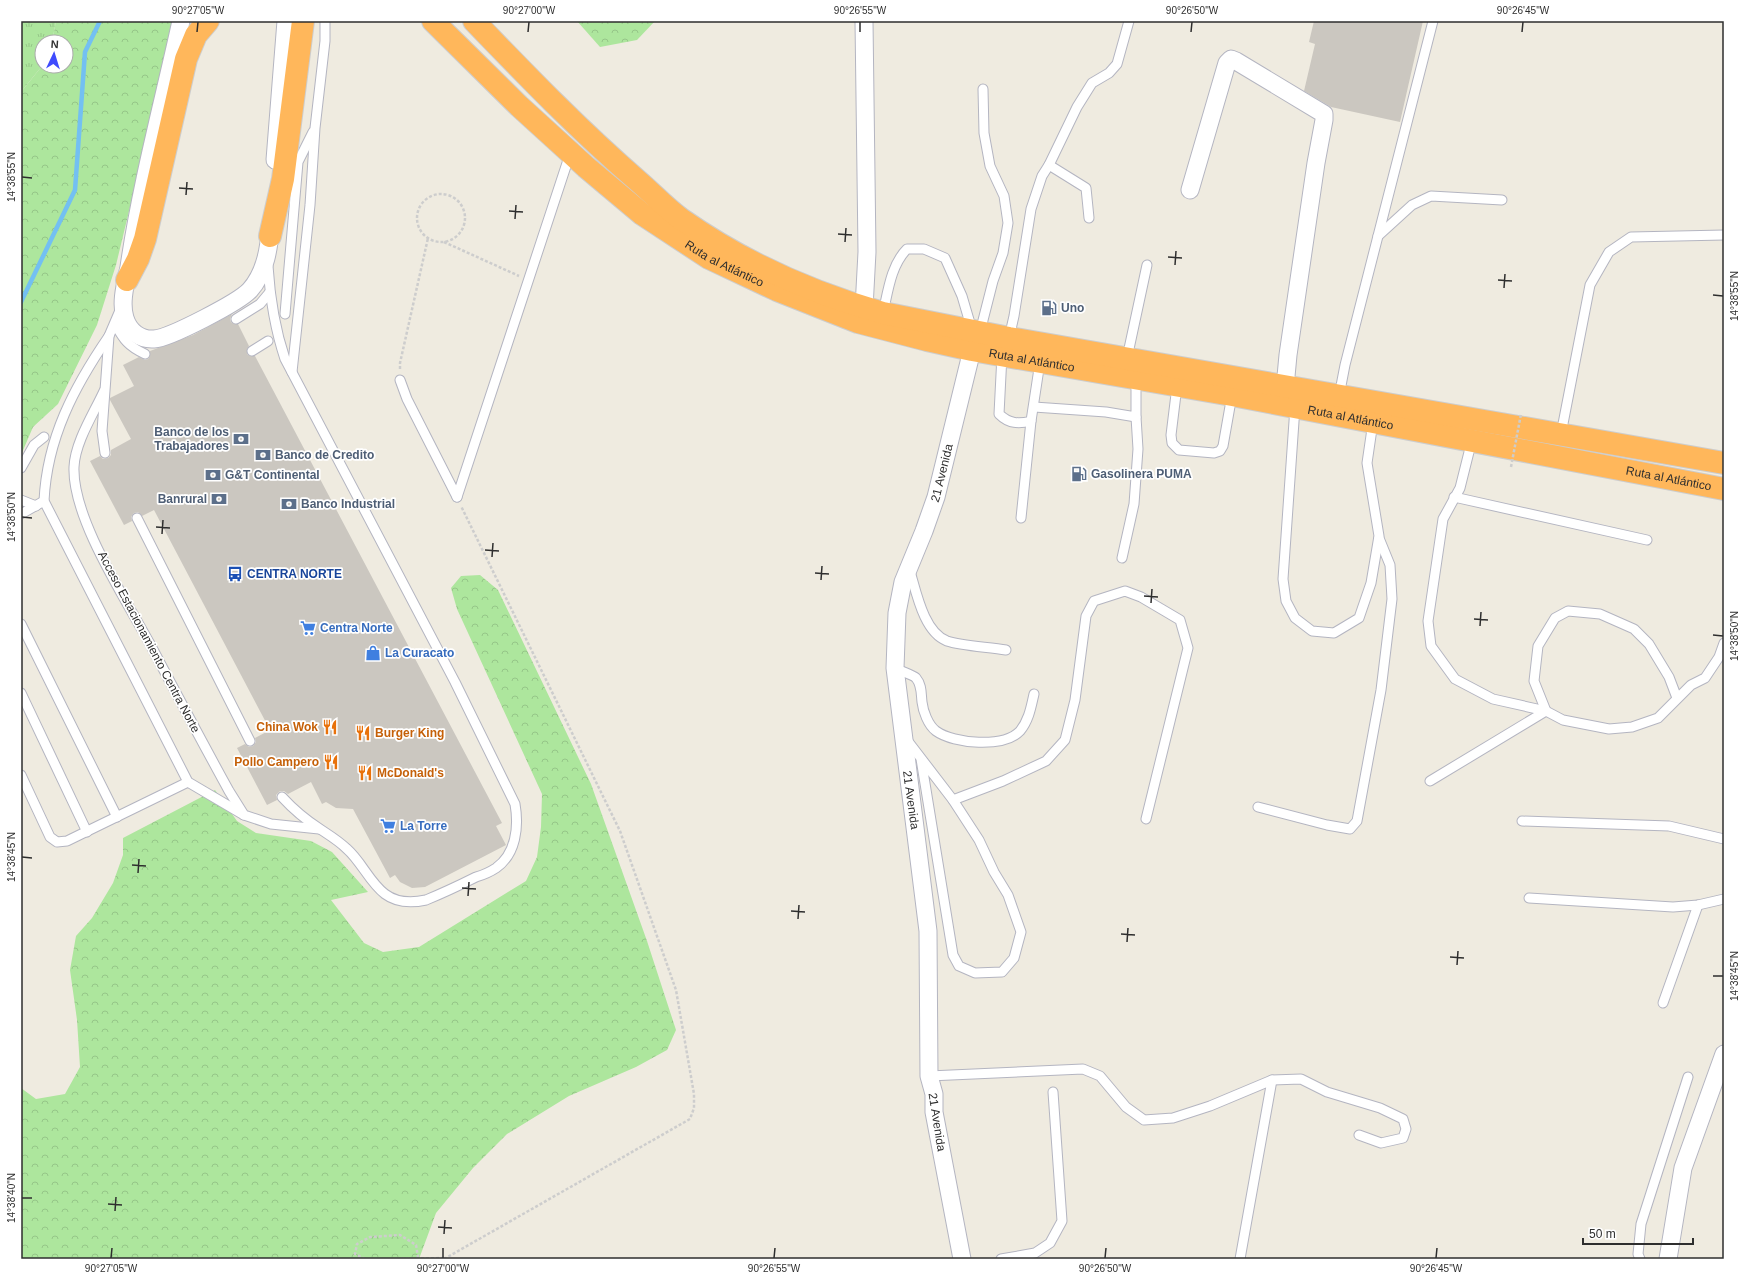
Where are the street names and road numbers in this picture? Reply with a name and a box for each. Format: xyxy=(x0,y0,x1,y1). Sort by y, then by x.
street label: Ruta al Atlántico xyxy=(682,237,766,290)
street label: Ruta al Atlántico xyxy=(988,346,1076,375)
street label: Ruta al Atlántico xyxy=(1307,403,1395,433)
street label: 21 Avenida xyxy=(928,442,956,504)
street label: Ruta al Atlántico xyxy=(1625,463,1713,494)
street label: Acceso Estacionamiento Centra Norte xyxy=(95,549,203,735)
street label: 21 Avenida xyxy=(900,770,922,831)
street label: 21 Avenida xyxy=(925,1092,949,1153)

